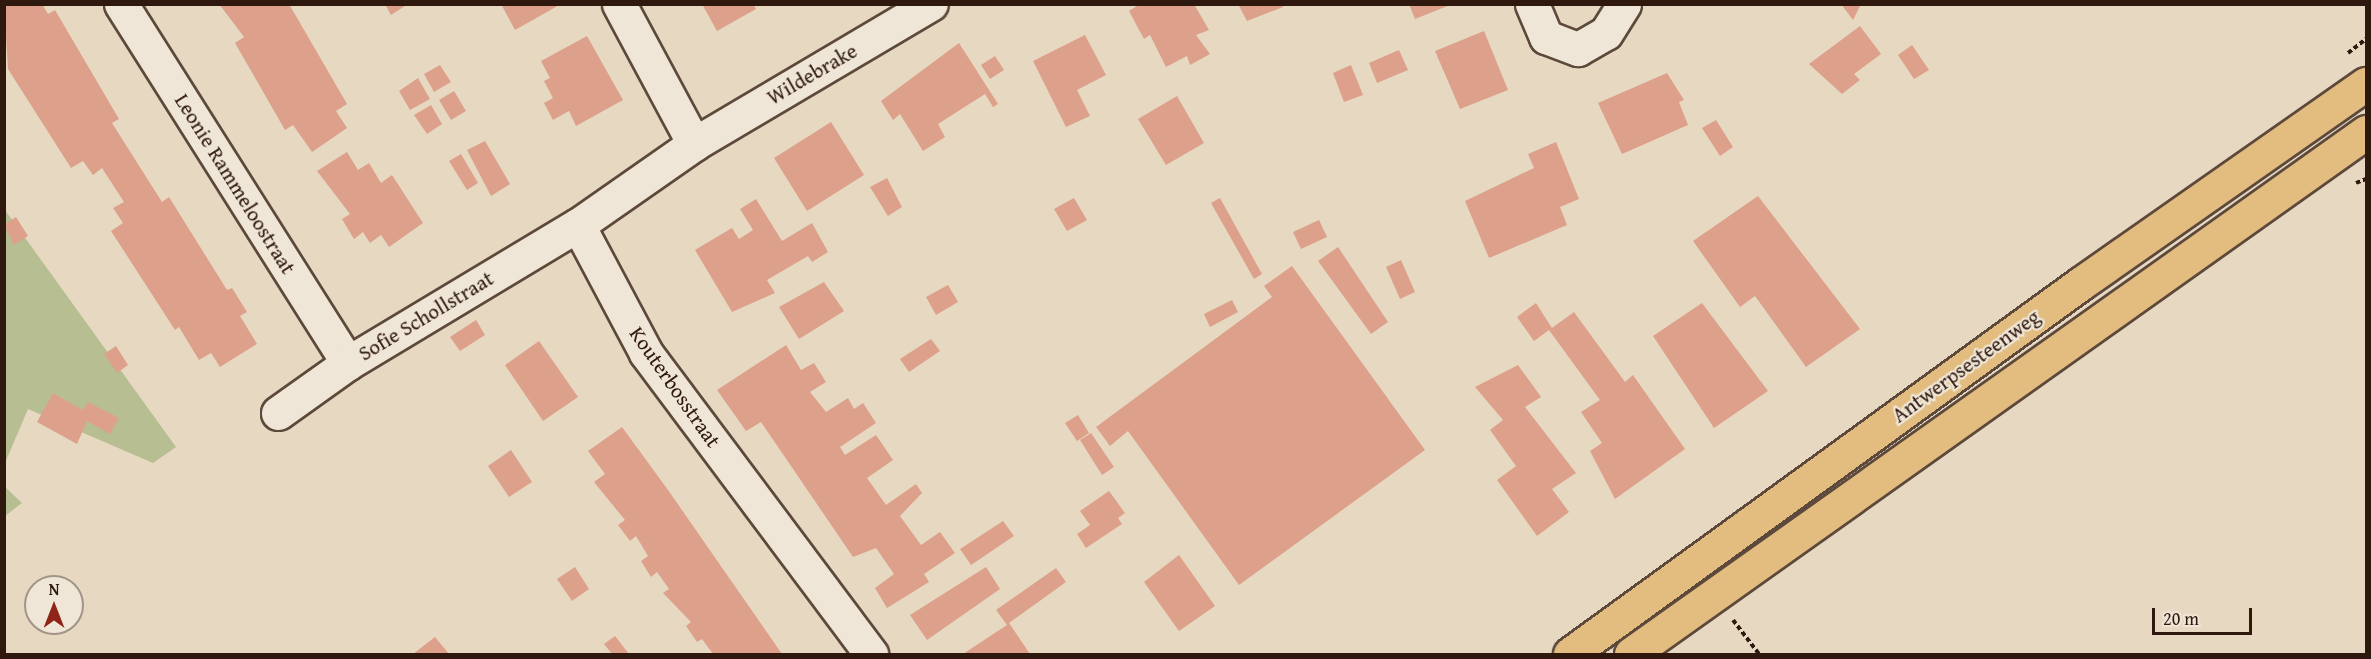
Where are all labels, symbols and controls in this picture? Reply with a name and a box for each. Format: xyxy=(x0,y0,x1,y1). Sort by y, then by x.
street label: Wildebrake xyxy=(762,38,862,110)
street label: Leonie Rammeloostraat xyxy=(169,89,301,279)
street label: Sofie Schollstraat xyxy=(354,266,498,366)
street label: Antwerpsesteenweg xyxy=(1887,304,2045,428)
street label: Kouterbosstraat xyxy=(624,322,726,452)
north arrow xyxy=(24,575,84,635)
text: N xyxy=(49,577,59,601)
scale bar xyxy=(2155,596,2256,634)
text: 20 m xyxy=(2163,605,2199,632)

